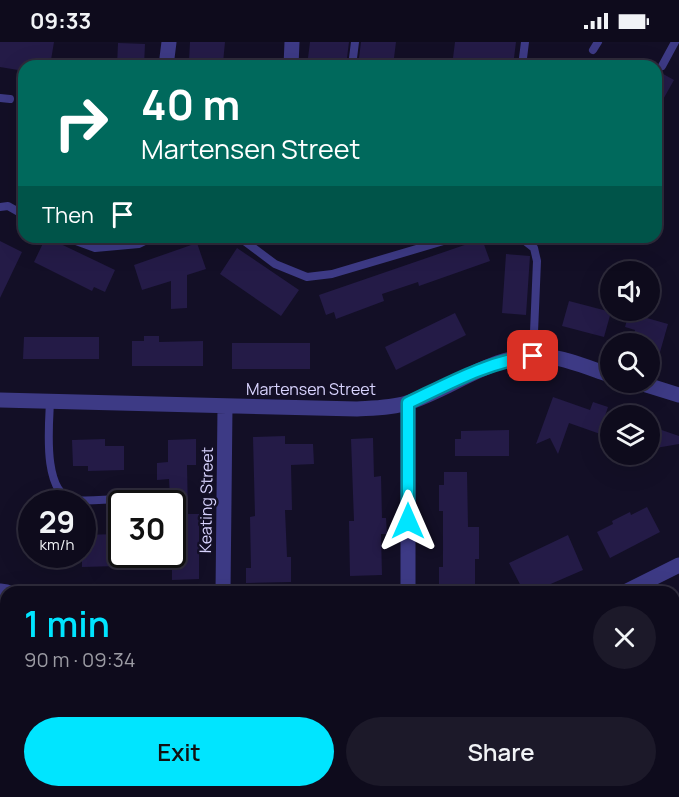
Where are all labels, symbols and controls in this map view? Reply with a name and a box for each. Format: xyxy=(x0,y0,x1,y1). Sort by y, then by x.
text: 09:33 xyxy=(30,6,91,36)
text: 40 m xyxy=(141,75,240,133)
icon: right xyxy=(42,84,120,162)
text: Martensen Street xyxy=(141,130,360,167)
icon: arrive xyxy=(106,198,139,231)
text: Then xyxy=(42,200,94,230)
map controls xyxy=(600,261,660,465)
button: sound xyxy=(600,261,660,321)
pin xyxy=(507,330,558,381)
button: search xyxy=(600,333,660,393)
icon: arrive xyxy=(516,339,549,372)
street label: Martensen Street xyxy=(246,378,376,400)
button: layers xyxy=(600,405,660,465)
street label: Keating Street xyxy=(194,447,218,553)
position arrow xyxy=(376,489,440,553)
speed limit sign: 30 xyxy=(108,490,186,568)
text: 29 xyxy=(39,501,75,542)
text: km/h xyxy=(40,534,74,555)
text: 1 min xyxy=(24,599,110,648)
button: close xyxy=(593,606,656,669)
text: 90 m · 09:34 xyxy=(24,646,136,673)
button: Exit xyxy=(24,717,334,786)
button: Share xyxy=(346,717,656,786)

